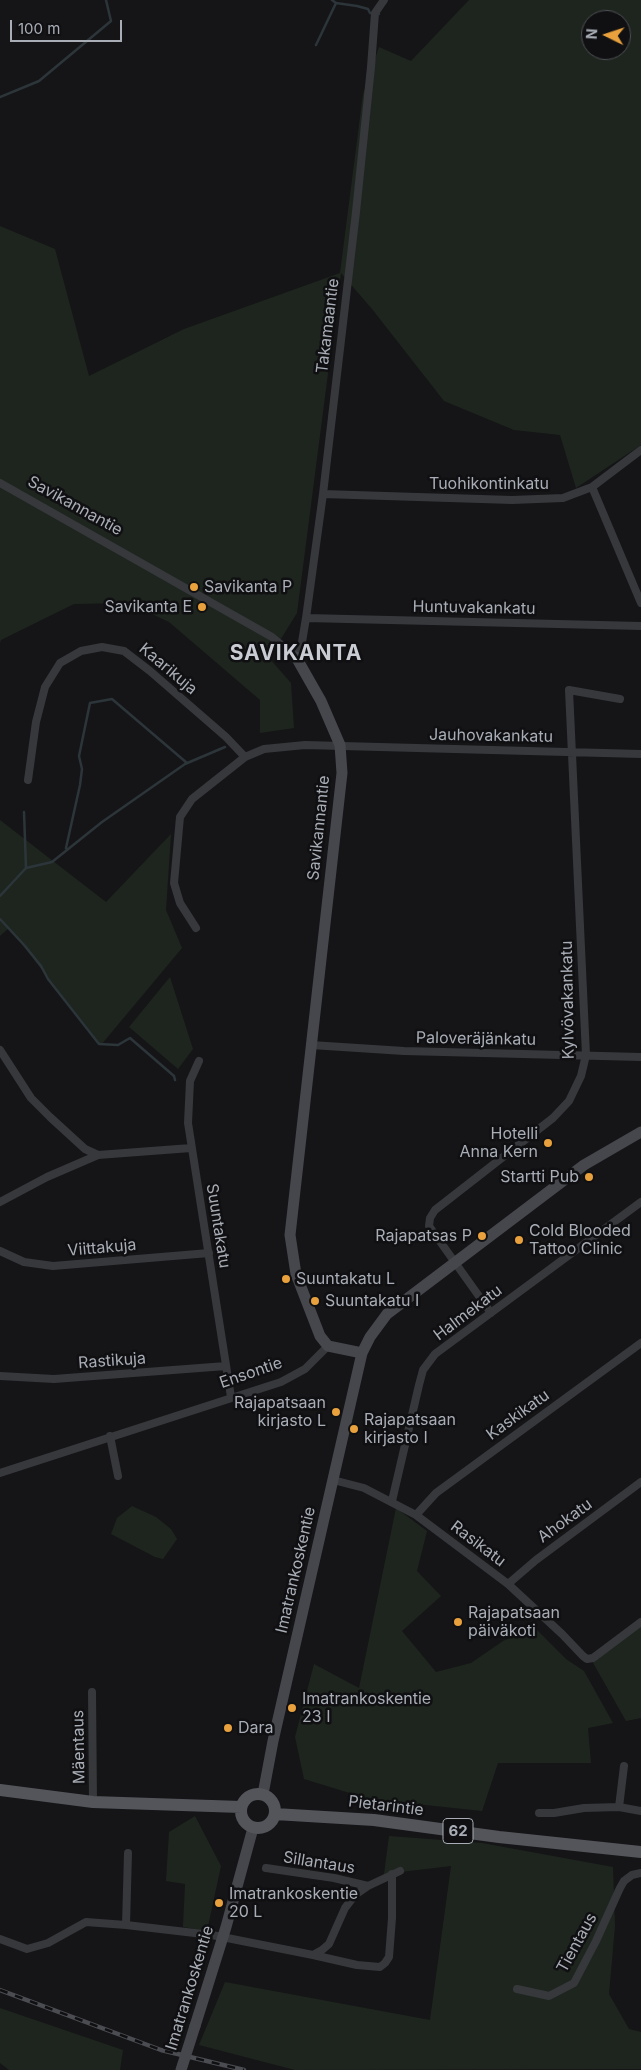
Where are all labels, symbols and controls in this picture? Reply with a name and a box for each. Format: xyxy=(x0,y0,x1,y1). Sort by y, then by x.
scale bar xyxy=(12,10,125,42)
north arrow xyxy=(581,10,631,60)
text: 100 m xyxy=(18,19,60,38)
text: N xyxy=(583,28,600,40)
street label: Takamaantie xyxy=(313,277,343,375)
street label: Savikannantie xyxy=(24,472,126,540)
street label: Tuohikontinkatu xyxy=(429,474,549,494)
place label: Savikanta P xyxy=(204,577,292,597)
marker: Savikanta P xyxy=(188,581,200,593)
place label: Savikanta E xyxy=(104,597,192,617)
street label: Huntuvakankatu xyxy=(412,597,536,619)
marker: Savikanta E xyxy=(196,601,208,613)
street label: Kaarikuja xyxy=(135,639,201,699)
district label: SAVIKANTA xyxy=(229,641,363,667)
street label: Jauhovakankatu xyxy=(429,725,553,747)
street label: Savikannantie xyxy=(304,775,334,881)
street label: Kylvövakankatu xyxy=(557,941,579,1059)
street label: Paloveräjänkatu xyxy=(416,1028,536,1050)
place label: Hotelli Anna Kern xyxy=(459,1124,538,1162)
marker: Hotelli Anna Kern xyxy=(542,1137,554,1149)
place label: Startti Pub xyxy=(500,1167,579,1187)
marker: Startti Pub xyxy=(583,1171,595,1183)
street label: Suuntakatu xyxy=(202,1182,234,1270)
place label: Cold Blooded Tattoo Clinic xyxy=(529,1221,631,1259)
place label: Rajapatsas P xyxy=(375,1226,472,1246)
marker: Rajapatsas P xyxy=(476,1230,488,1242)
marker: Cold Blooded Tattoo Clinic xyxy=(513,1234,525,1246)
street label: Viittakuja xyxy=(67,1235,137,1261)
place label: Suuntakatu L xyxy=(296,1269,395,1289)
marker: Suuntakatu L xyxy=(280,1273,292,1285)
street label: Halmekatu xyxy=(430,1281,506,1345)
place label: Suuntakatu I xyxy=(325,1291,419,1311)
marker: Suuntakatu I xyxy=(309,1295,321,1307)
street label: Rastikuja xyxy=(77,1349,147,1373)
street label: Ensontie xyxy=(217,1353,285,1393)
street label: Kaskikatu xyxy=(483,1386,553,1444)
place label: Rajapatsaan kirjasto L xyxy=(234,1393,326,1431)
marker: Rajapatsaan kirjasto L xyxy=(330,1406,342,1418)
place label: Rajapatsaan kirjasto I xyxy=(364,1410,456,1448)
marker: Rajapatsaan kirjasto I xyxy=(348,1423,360,1435)
street label: Ahokatu xyxy=(534,1495,596,1547)
street label: Imatrankoskentie xyxy=(272,1505,320,1635)
street label: Rasikatu xyxy=(447,1517,509,1571)
place label: Rajapatsaan päiväkoti xyxy=(468,1603,560,1641)
marker: Rajapatsaan päiväkoti xyxy=(452,1616,464,1628)
place label: Imatrankoskentie 23 I xyxy=(302,1689,431,1727)
marker: Imatrankoskentie 23 I xyxy=(286,1702,298,1714)
street label: Mäentaus xyxy=(69,1710,89,1784)
place label: Dara xyxy=(238,1718,274,1738)
marker: Dara xyxy=(222,1722,234,1734)
street label: Pietarintie xyxy=(347,1792,425,1820)
road number: 62 xyxy=(443,1818,473,1844)
street label: Sillantaus xyxy=(282,1848,356,1878)
place label: Imatrankoskentie 20 L xyxy=(229,1884,358,1922)
marker: Imatrankoskentie 20 L xyxy=(213,1897,225,1909)
street label: Tientaus xyxy=(553,1910,601,1976)
street label: Imatrankoskentie xyxy=(162,1923,218,2053)

